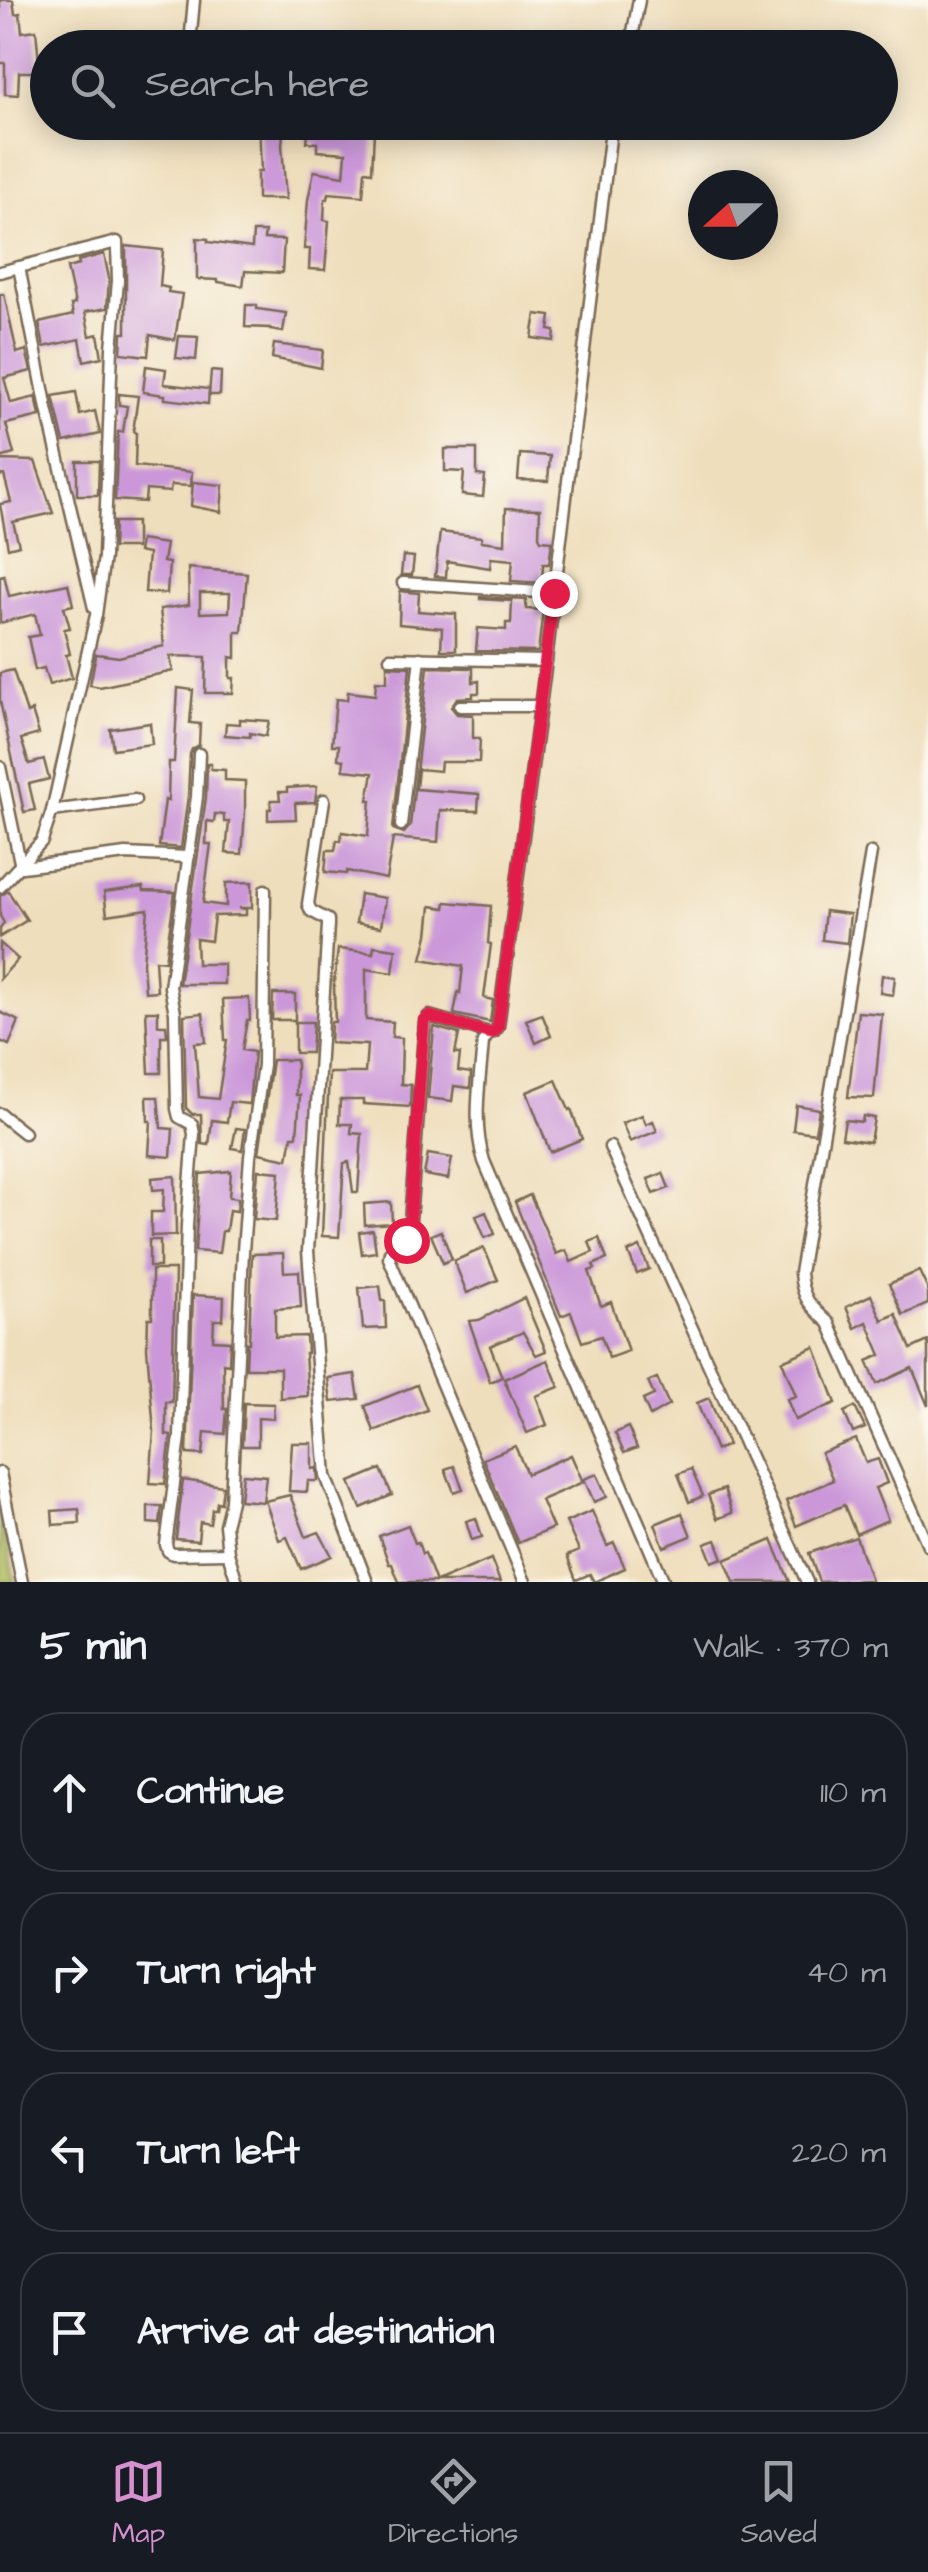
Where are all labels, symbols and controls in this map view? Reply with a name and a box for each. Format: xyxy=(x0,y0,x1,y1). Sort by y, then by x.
search box xyxy=(30,30,898,140)
icon: search xyxy=(65,58,120,113)
text: Search here xyxy=(145,59,369,111)
north arrow xyxy=(688,170,778,260)
route end xyxy=(532,571,578,617)
route start xyxy=(384,1218,430,1264)
text: 5 min xyxy=(40,1618,147,1676)
text: Walk · 370 m xyxy=(693,1625,888,1670)
icon: ahead xyxy=(42,1765,97,1820)
text: Continue xyxy=(137,1766,284,1818)
text: 110 m xyxy=(820,1770,886,1815)
icon: right xyxy=(42,1945,97,2000)
text: Turn right xyxy=(137,1946,316,1998)
text: 40 m xyxy=(806,1950,886,1995)
icon: left xyxy=(42,2125,97,2180)
text: Turn left xyxy=(137,2126,300,2178)
text: 220 m xyxy=(791,2130,886,2175)
icon: arrive xyxy=(42,2305,97,2360)
text: Arrive at destination xyxy=(137,2306,494,2358)
tab: Map xyxy=(111,2454,166,2553)
tab: Directions xyxy=(388,2454,518,2553)
tab: Saved xyxy=(741,2454,817,2553)

